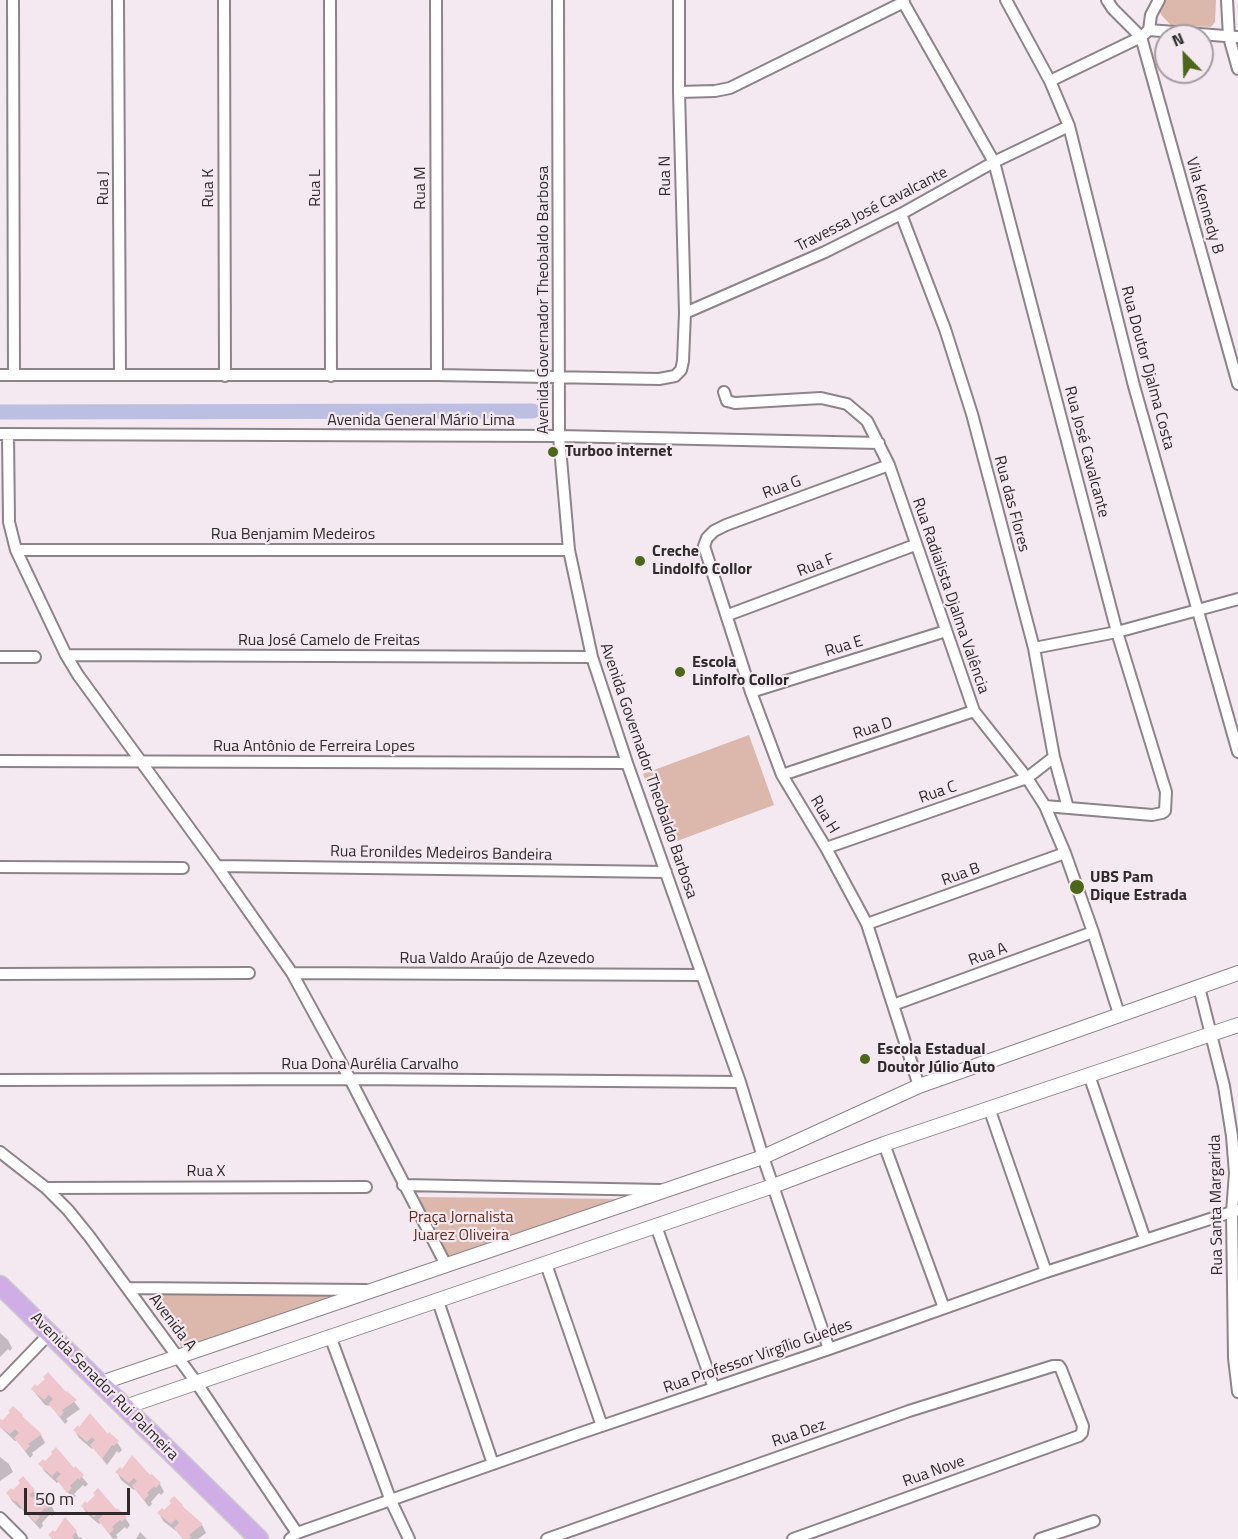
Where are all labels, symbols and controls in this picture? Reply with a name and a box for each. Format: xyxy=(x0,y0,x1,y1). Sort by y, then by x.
north arrow xyxy=(1154,24,1214,84)
text: N xyxy=(1168,26,1188,52)
street label: Vila Kennedy B xyxy=(1181,155,1227,257)
street label: Rua N xyxy=(656,156,676,196)
street label: Travessa José Cavalcante xyxy=(793,163,951,257)
street label: Rua M xyxy=(411,166,431,210)
street label: Avenida Governador Theobaldo Barbosa xyxy=(534,166,554,434)
street label: Rua K xyxy=(199,169,219,207)
street label: Rua L xyxy=(306,169,326,207)
street label: Rua J xyxy=(94,171,114,205)
street label: Rua Doutor Djalma Costa xyxy=(1116,284,1178,452)
street label: Rua José Cavalcante xyxy=(1059,384,1113,520)
street label: Avenida General Mário Lima xyxy=(327,411,515,431)
place label: Turboo internet xyxy=(565,442,672,462)
marker: Turboo internet xyxy=(546,445,560,459)
street label: Rua das Flores xyxy=(989,454,1033,554)
street label: Rua G xyxy=(760,472,804,504)
street label: Rua Radialista Djalma Valência xyxy=(907,496,993,696)
street label: Rua Benjamim Medeiros xyxy=(211,525,375,545)
place label: Creche Lindolfo Collor xyxy=(652,542,752,580)
street label: Rua F xyxy=(795,550,837,582)
marker: Creche Lindolfo Collor xyxy=(633,554,647,568)
street label: Rua José Camelo de Freitas xyxy=(238,631,420,651)
street label: Rua E xyxy=(823,632,865,662)
street label: Avenida Governador Theobaldo Barbosa xyxy=(595,641,701,901)
place label: Escola Linfolfo Collor xyxy=(692,653,789,691)
marker: Escola Linfolfo Collor xyxy=(673,665,687,679)
street label: Rua D xyxy=(851,714,895,744)
street label: Rua Antônio de Ferreira Lopes xyxy=(213,737,415,757)
street label: Rua C xyxy=(917,778,959,808)
street label: Rua H xyxy=(805,793,843,837)
street label: Rua Eronildes Medeiros Bandeira xyxy=(330,842,552,866)
street label: Rua B xyxy=(939,859,983,891)
place label: UBS Pam Dique Estrada xyxy=(1090,868,1187,906)
marker: UBS Pam Dique Estrada xyxy=(1068,878,1086,896)
street label: Rua A xyxy=(966,939,1010,971)
street label: Rua Valdo Araújo de Azevedo xyxy=(399,949,595,969)
place label: Escola Estadual Doutor Júlio Auto xyxy=(877,1040,995,1078)
marker: Escola Estadual Doutor Júlio Auto xyxy=(858,1052,872,1066)
street label: Rua Dona Aurélia Carvalho xyxy=(281,1055,459,1075)
street label: Rua Santa Margarida xyxy=(1206,1134,1228,1276)
street label: Rua X xyxy=(187,1162,225,1182)
park label: Praça Jornalista Juarez Oliveira xyxy=(409,1208,513,1246)
street label: Avenida A xyxy=(144,1291,200,1355)
street label: Avenida Senador Rui Palmeira xyxy=(26,1309,182,1465)
street label: Rua Professor Virgílio Guedes xyxy=(661,1316,855,1398)
street label: Rua Dez xyxy=(770,1416,828,1452)
street label: Rua Nove xyxy=(900,1452,968,1492)
scale bar xyxy=(27,1476,134,1514)
text: 50 m xyxy=(35,1485,74,1512)

